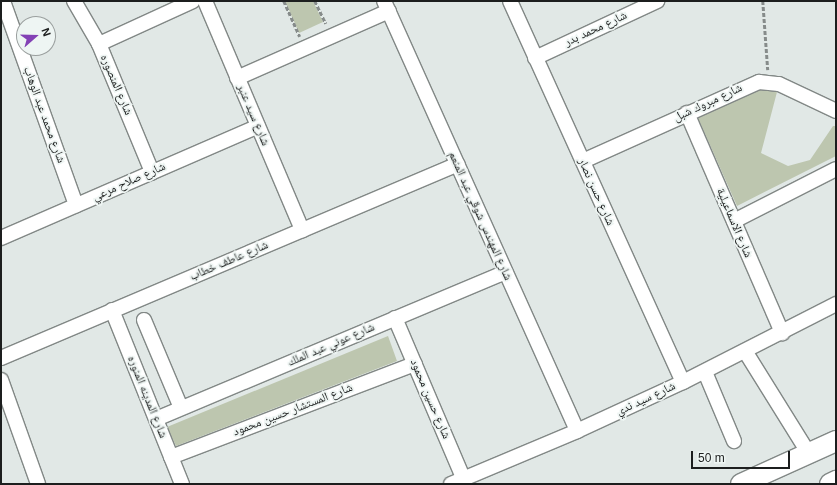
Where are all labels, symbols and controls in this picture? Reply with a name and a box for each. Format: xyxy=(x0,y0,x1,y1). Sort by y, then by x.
street label: شارع محمد بدر xyxy=(563,8,629,50)
north arrow xyxy=(16,16,56,56)
text: N xyxy=(39,26,53,38)
street label: شارع المنصوره xyxy=(97,53,135,117)
street label: شارع محمد عبد الوهاب xyxy=(20,65,68,165)
street label: شارع مبروك شبل xyxy=(671,81,745,125)
street label: شارع سيد عنبر xyxy=(234,82,272,148)
street label: شارع المهندس شوقي عبد المنعم xyxy=(445,149,515,283)
street label: شارع حسن نصار xyxy=(575,156,617,228)
street label: شارع صلاح مرعي xyxy=(90,159,168,205)
street label: شارع الاسماعيلية xyxy=(713,186,755,260)
street label: شارع عاطف خطاب xyxy=(188,238,270,284)
street label: شارع عوني عبد الملك xyxy=(285,320,377,370)
street label: شارع المدينه المنوره xyxy=(124,354,170,440)
street label: شارع حسين محمود xyxy=(407,357,453,441)
street label: شارع سيد ندي xyxy=(614,379,678,419)
street label: شارع المستشار حسين محمود xyxy=(231,381,355,439)
scale bar xyxy=(693,443,792,469)
text: 50 m xyxy=(698,451,725,465)

